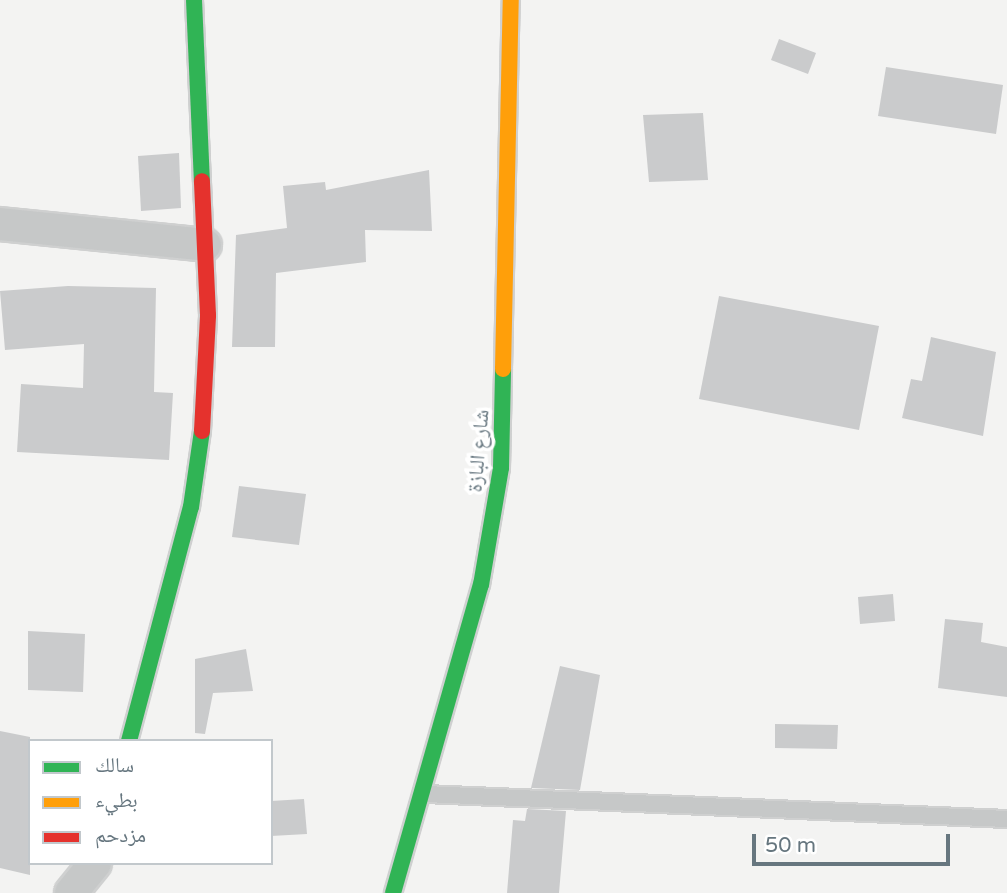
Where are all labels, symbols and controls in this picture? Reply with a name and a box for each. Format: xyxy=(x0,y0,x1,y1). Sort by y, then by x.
street label: شارع البازة xyxy=(463,409,495,493)
legend xyxy=(28,739,273,865)
text: سالك xyxy=(95,753,134,778)
text: بطيء xyxy=(95,788,138,813)
scale bar xyxy=(755,820,953,864)
text: مزدحم xyxy=(95,823,146,848)
text: 50 m xyxy=(765,833,816,858)

